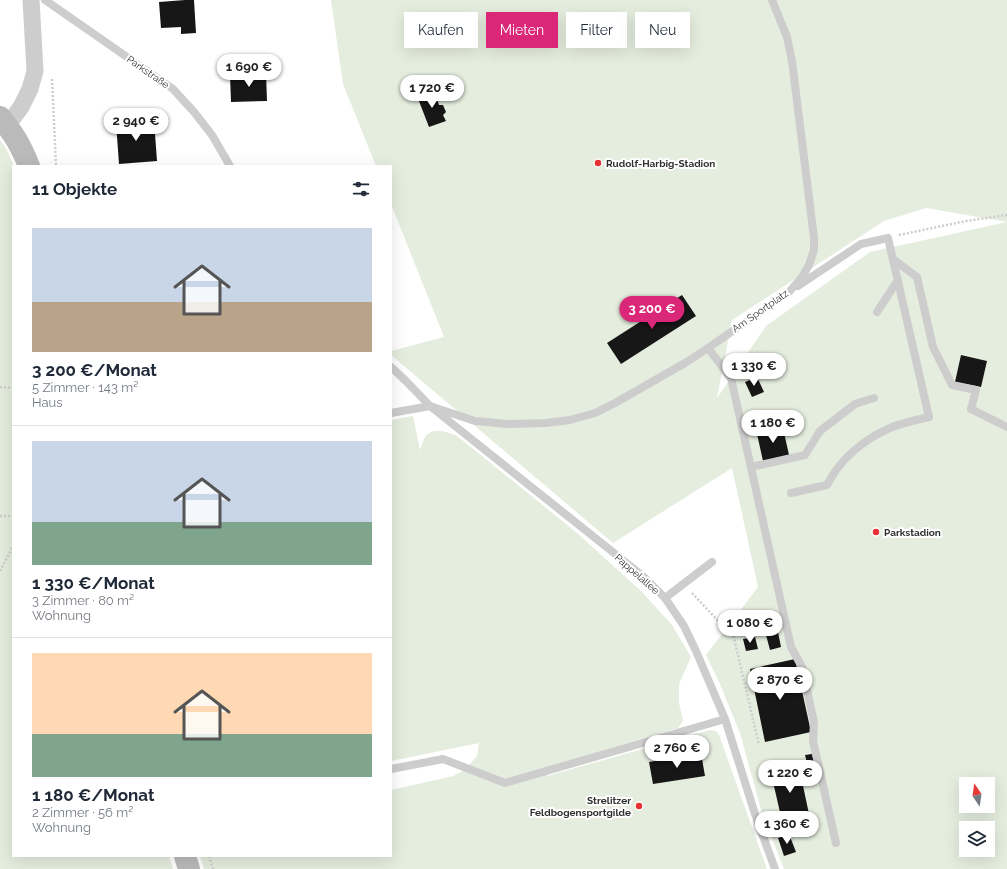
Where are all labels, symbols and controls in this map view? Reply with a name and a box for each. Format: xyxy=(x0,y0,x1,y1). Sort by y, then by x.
chip: Kaufen xyxy=(404,12,478,48)
chip: Mieten xyxy=(486,12,558,48)
chip: Filter xyxy=(566,12,627,48)
chip: Neu xyxy=(635,12,690,48)
street label: Parkstraße xyxy=(125,53,171,91)
pin: 1 690 € xyxy=(212,54,286,88)
text: 1 690 € xyxy=(226,59,272,74)
pin: 1 720 € xyxy=(395,75,469,109)
text: 1 720 € xyxy=(409,80,455,95)
pin: 2 940 € xyxy=(99,108,173,142)
text: 2 940 € xyxy=(112,113,160,128)
marker: Rudolf-Harbig-Stadion xyxy=(593,158,603,168)
place label: Rudolf-Harbig-Stadion xyxy=(606,158,715,169)
icon: filters xyxy=(350,178,372,200)
text: 11 Objekte xyxy=(32,179,117,199)
icon: home xyxy=(166,254,238,326)
street label: Am Sportplatz xyxy=(730,287,790,334)
pin: 3 200 € xyxy=(615,296,689,330)
text: 3 200 € xyxy=(628,301,676,316)
pin: 1 330 € xyxy=(717,353,791,387)
text: 1 330 € xyxy=(731,358,777,373)
text: 3 200 €/Monat xyxy=(32,360,157,380)
text: 5 Zimmer · 143 m² xyxy=(32,380,138,395)
text: Haus xyxy=(32,395,63,410)
pin: 1 180 € xyxy=(736,410,810,444)
text: 1 180 € xyxy=(750,415,796,430)
icon: home xyxy=(166,467,238,539)
marker: Parkstadion xyxy=(871,527,881,537)
place label: Parkstadion xyxy=(884,527,941,538)
street label: Pappelallee xyxy=(613,552,662,596)
text: 1 330 €/Monat xyxy=(32,573,155,593)
text: 3 Zimmer · 80 m² xyxy=(32,593,134,608)
text: Wohnung xyxy=(32,608,91,623)
pin: 1 080 € xyxy=(713,610,787,644)
text: 1 080 € xyxy=(727,615,773,630)
pin: 2 870 € xyxy=(743,667,817,701)
text: 2 870 € xyxy=(756,672,804,687)
icon: home xyxy=(166,679,238,751)
pin: 2 760 € xyxy=(640,735,714,769)
text: 2 760 € xyxy=(653,740,701,755)
pin: 1 220 € xyxy=(753,760,827,794)
text: 1 220 € xyxy=(767,765,813,780)
north arrow xyxy=(959,777,995,813)
map controls xyxy=(959,777,995,857)
text: 1 180 €/Monat xyxy=(32,785,154,805)
place label: Strelitzer Feldbogensportgilde xyxy=(530,795,631,818)
marker: Strelitzer Feldbogensportgilde xyxy=(634,801,644,811)
text: 2 Zimmer · 56 m² xyxy=(32,805,133,820)
pin: 1 360 € xyxy=(750,811,824,845)
text: 1 360 € xyxy=(764,816,810,831)
text: Wohnung xyxy=(32,820,91,835)
button: layers xyxy=(959,821,995,857)

